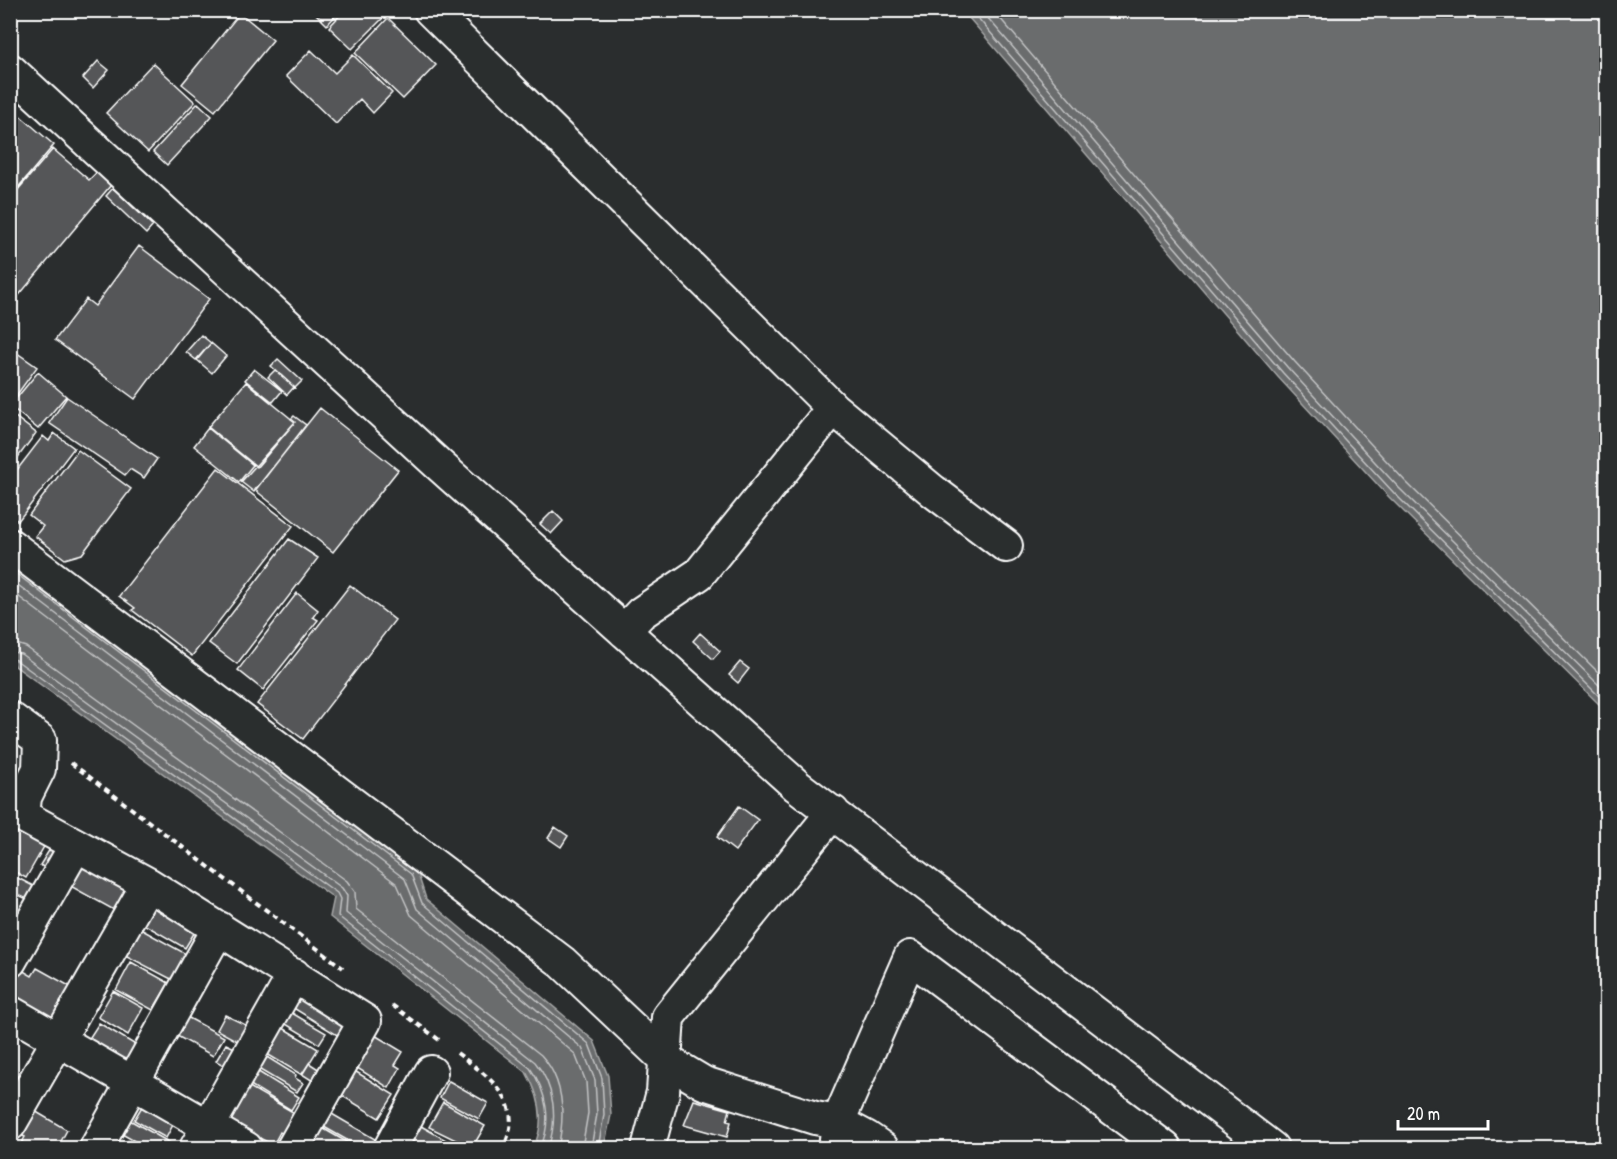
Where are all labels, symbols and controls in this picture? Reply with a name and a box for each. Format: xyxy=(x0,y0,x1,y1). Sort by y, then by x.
scale bar xyxy=(1398,1093,1488,1131)
text: 20 m xyxy=(1407,1101,1440,1126)

